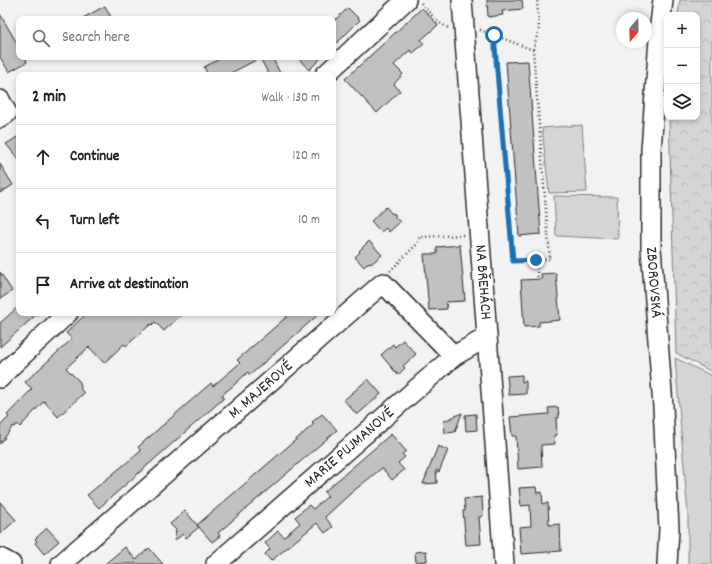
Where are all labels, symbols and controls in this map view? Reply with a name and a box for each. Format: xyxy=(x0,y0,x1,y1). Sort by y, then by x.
north arrow xyxy=(616,12,652,48)
map controls xyxy=(664,12,700,120)
button: + xyxy=(664,12,700,48)
search box xyxy=(16,16,336,60)
route start xyxy=(485,26,503,44)
icon: search xyxy=(30,27,52,49)
text: Search here xyxy=(62,27,130,49)
button: − xyxy=(664,48,700,84)
button: layers xyxy=(664,84,700,120)
text: 2 min xyxy=(32,86,66,110)
text: Walk · 130 m xyxy=(261,89,320,108)
icon: ahead xyxy=(32,146,54,168)
text: Continue xyxy=(70,146,119,168)
text: 120 m xyxy=(292,147,320,166)
icon: left xyxy=(32,210,54,232)
text: Turn left xyxy=(70,210,119,232)
text: 10 m xyxy=(298,211,320,230)
street label: NA BŘEHÁCH xyxy=(469,244,497,321)
street label: ZBOROVSKÁ xyxy=(639,246,668,319)
route end xyxy=(527,251,545,269)
icon: arrive xyxy=(32,274,54,296)
text: Arrive at destination xyxy=(70,274,188,296)
street label: M. MAJEROVÉ xyxy=(223,355,299,424)
street label: MARIE PUJMANOVÉ xyxy=(299,401,400,493)

